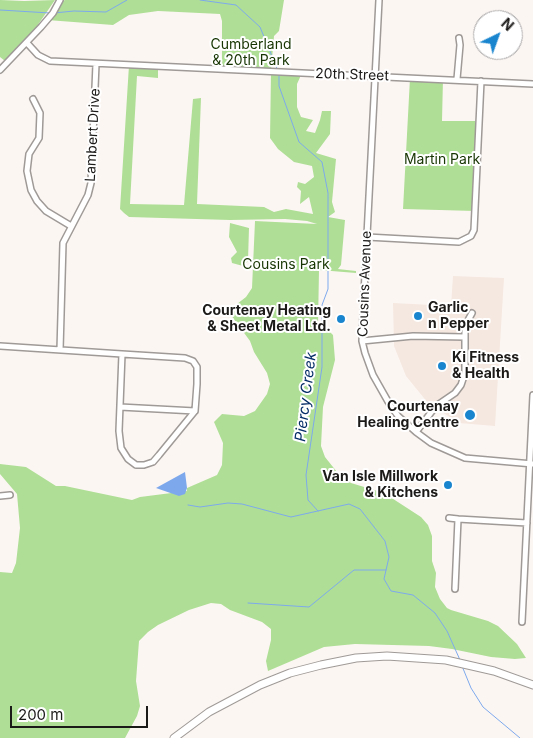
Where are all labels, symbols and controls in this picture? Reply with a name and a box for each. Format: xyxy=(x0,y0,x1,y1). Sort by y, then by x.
north arrow xyxy=(473,10,523,60)
text: N xyxy=(498,14,517,34)
park label: Cumberland & 20th Park xyxy=(210,37,292,70)
street label: 20th Street xyxy=(315,65,389,85)
street label: Lambert Drive xyxy=(82,88,104,182)
park label: Martin Park xyxy=(404,152,480,168)
street label: Cousins Avenue xyxy=(355,231,375,337)
park label: Cousins Park xyxy=(242,257,330,273)
place label: Garlic n Pepper xyxy=(428,300,489,332)
place label: Courtenay Heating & Sheet Metal Ltd. xyxy=(202,303,331,336)
marker: Garlic n Pepper xyxy=(412,310,424,322)
marker: Courtenay Heating & Sheet Metal Ltd. xyxy=(335,313,347,325)
place label: Ki Fitness & Health xyxy=(452,350,519,382)
water label: Piercy Creek xyxy=(292,351,320,443)
marker: Ki Fitness & Health xyxy=(436,360,448,372)
place label: Courtenay Healing Centre xyxy=(357,399,459,432)
marker: Courtenay Healing Centre xyxy=(463,408,477,422)
place label: Van Isle Millwork & Kitchens xyxy=(322,469,438,502)
marker: Van Isle Millwork & Kitchens xyxy=(442,479,454,491)
scale bar xyxy=(12,696,150,728)
text: 200 m xyxy=(18,705,63,724)

